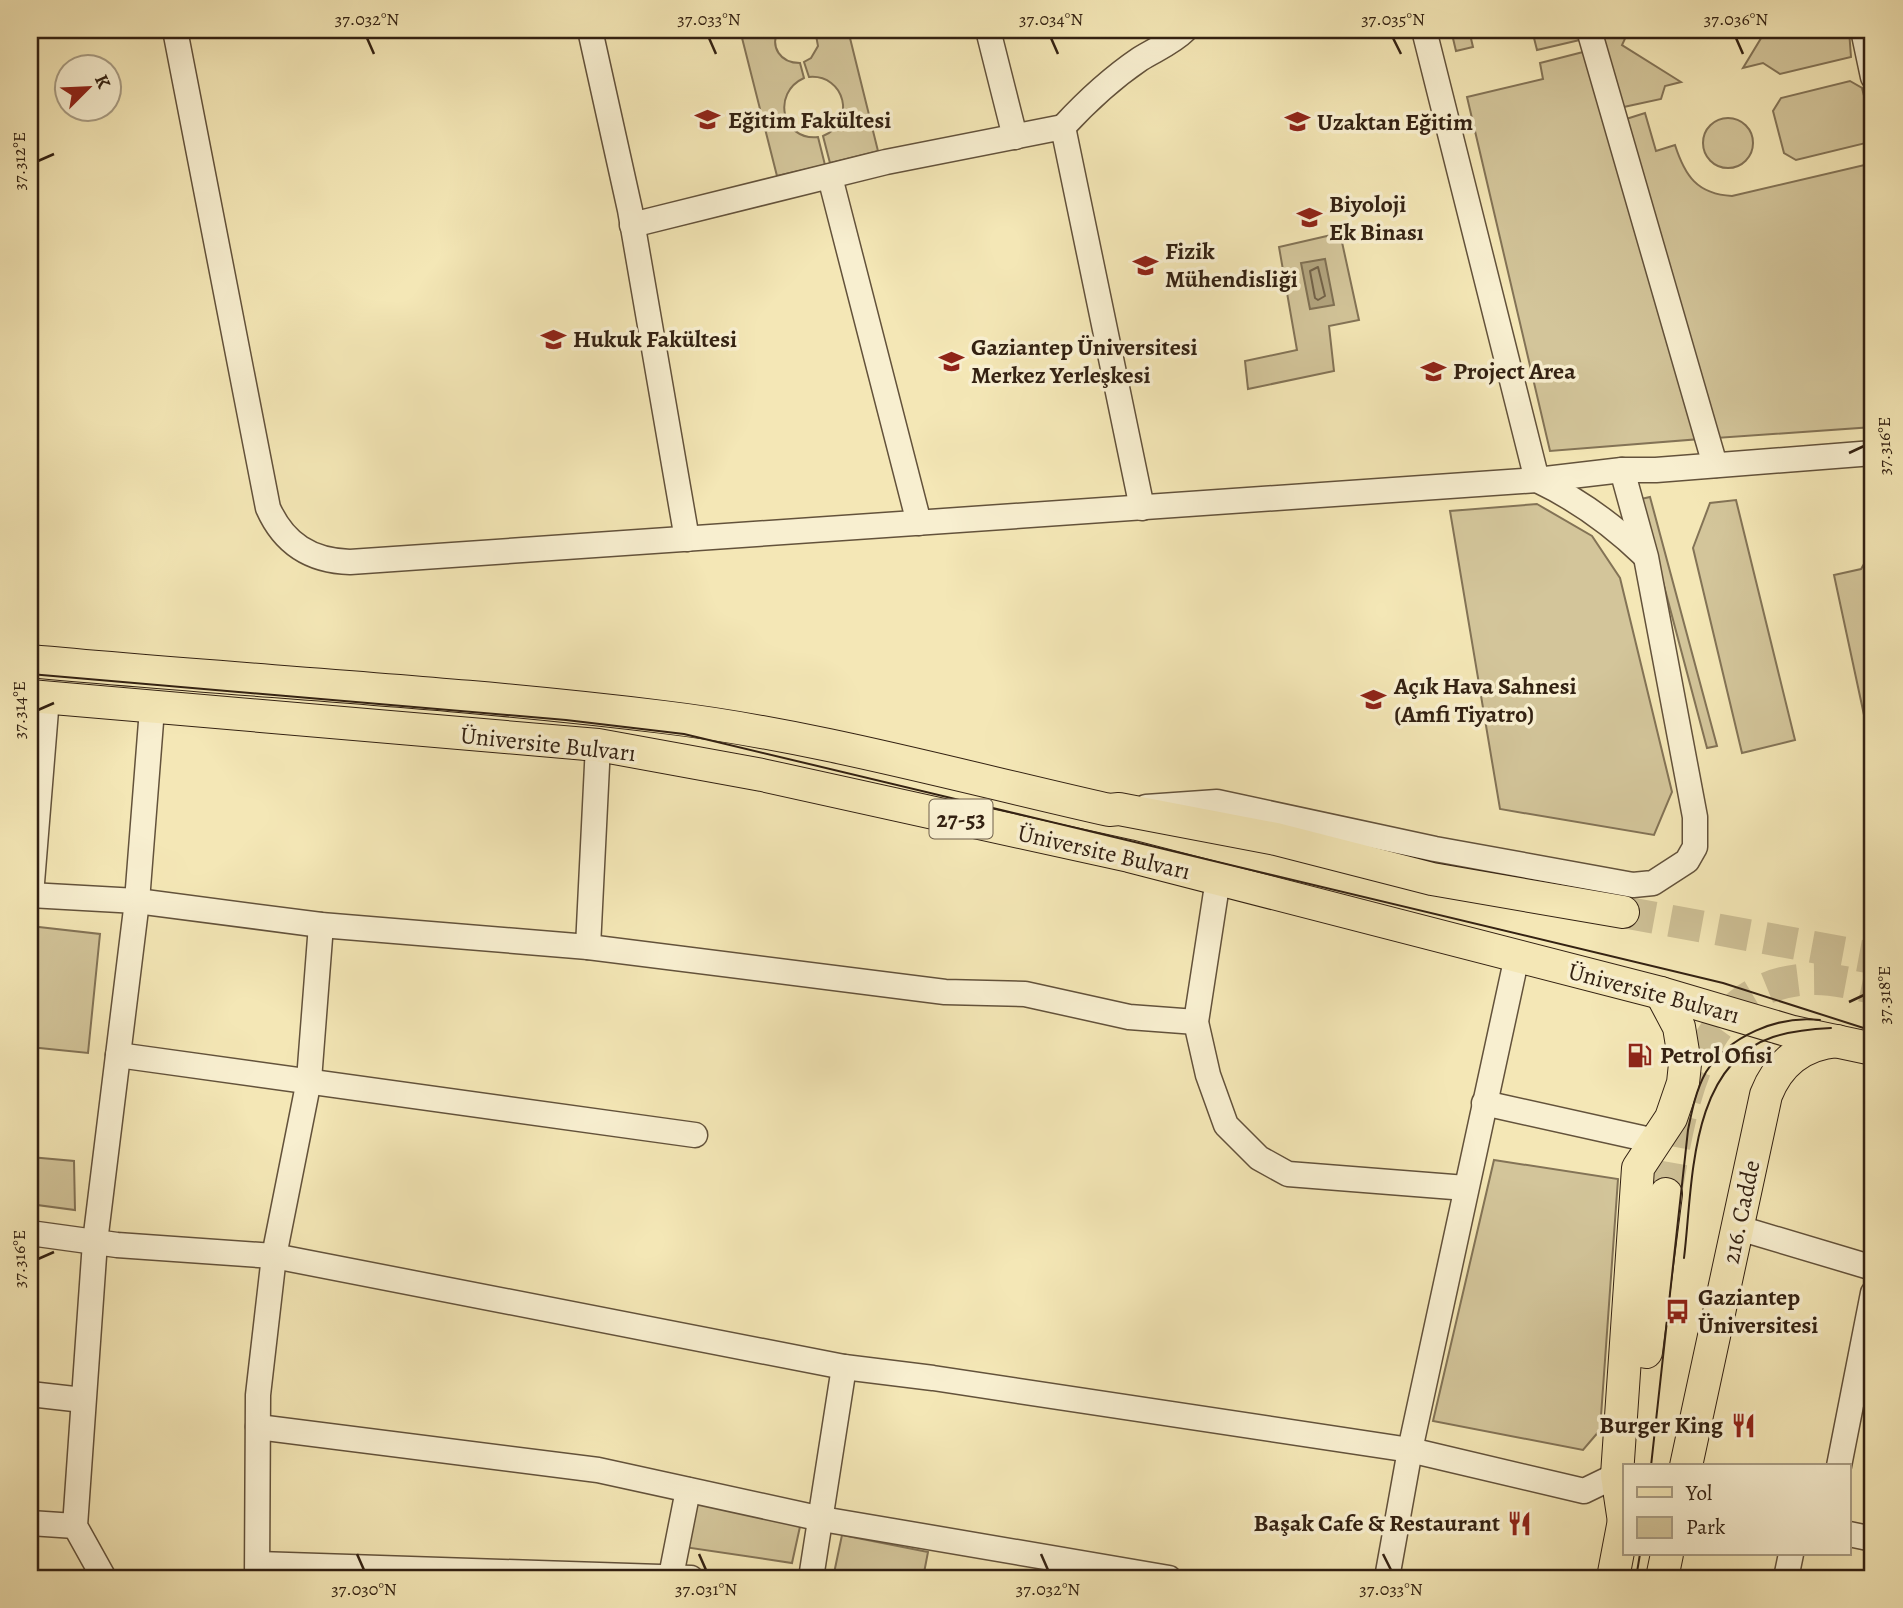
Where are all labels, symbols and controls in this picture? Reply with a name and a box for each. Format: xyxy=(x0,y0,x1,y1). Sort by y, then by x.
text: 37.032°N xyxy=(335,7,399,31)
text: 37.033°N xyxy=(677,7,741,31)
text: 37.034°N xyxy=(1019,7,1083,31)
text: 37.035°N xyxy=(1361,7,1425,31)
text: 37.036°N xyxy=(1704,7,1768,31)
north arrow xyxy=(52,52,122,122)
text: K xyxy=(88,71,117,93)
place label: Eğitim Fakültesi xyxy=(728,104,891,136)
school or university icon: Eğitim Fakültesi xyxy=(694,106,722,134)
place label: Uzaktan Eğitim xyxy=(1317,106,1473,138)
school or university icon: Uzaktan Eğitim xyxy=(1283,108,1311,136)
text: 37.312°E xyxy=(7,132,31,190)
place label: Biyoloji Ek Binası xyxy=(1329,188,1424,248)
school or university icon: Biyoloji Ek Binası xyxy=(1295,204,1323,232)
place label: Fizik Mühendisliği xyxy=(1165,235,1298,295)
school or university icon: Fizik Mühendisliği xyxy=(1131,251,1159,279)
place label: Hukuk Fakültesi xyxy=(573,323,737,355)
school or university icon: Hukuk Fakültesi xyxy=(539,325,567,353)
place label: Gaziantep Üniversitesi Merkez Yerleşkesi xyxy=(971,331,1198,391)
school or university icon: Gaziantep Üniversitesi Merkez Yerleşkesi xyxy=(937,347,965,375)
place label: Project Area xyxy=(1453,355,1576,387)
school or university icon: Project Area xyxy=(1419,357,1447,385)
text: 37.316°E xyxy=(1872,417,1896,475)
place label: Açık Hava Sahnesi (Amfi Tiyatro) xyxy=(1393,670,1576,730)
text: 37.314°E xyxy=(7,681,31,739)
school or university icon: Açık Hava Sahnesi (Amfi Tiyatro) xyxy=(1360,686,1388,714)
street label: Üniversite Bulvarı xyxy=(459,719,637,769)
road number: 27-53 xyxy=(930,800,992,838)
street label: Üniversite Bulvarı xyxy=(1014,817,1194,887)
street label: Üniversite Bulvarı xyxy=(1565,955,1743,1031)
text: 37.318°E xyxy=(1872,966,1896,1025)
place label: Petrol Ofisi xyxy=(1660,1039,1772,1071)
fuel station icon: Petrol Ofisi xyxy=(1626,1041,1654,1069)
street label: 216. Cadde xyxy=(1714,1157,1768,1267)
text: 37.316°E xyxy=(7,1230,31,1288)
place label: Gaziantep Üniversitesi xyxy=(1698,1281,1818,1341)
bus stop icon: Gaziantep Üniversitesi xyxy=(1664,1297,1692,1325)
place label: Burger King xyxy=(1599,1409,1724,1441)
restaurant icon: Burger King xyxy=(1729,1411,1757,1439)
legend xyxy=(1623,1464,1850,1556)
text: Yol xyxy=(1685,1479,1712,1507)
place label: Başak Cafe & Restaurant xyxy=(1254,1507,1500,1539)
restaurant icon: Başak Cafe & Restaurant xyxy=(1506,1509,1534,1537)
text: Park xyxy=(1686,1513,1726,1541)
text: 37.030°N xyxy=(331,1577,397,1601)
text: 37.031°N xyxy=(675,1577,737,1601)
text: 37.032°N xyxy=(1016,1577,1080,1601)
text: 37.033°N xyxy=(1359,1577,1423,1601)

